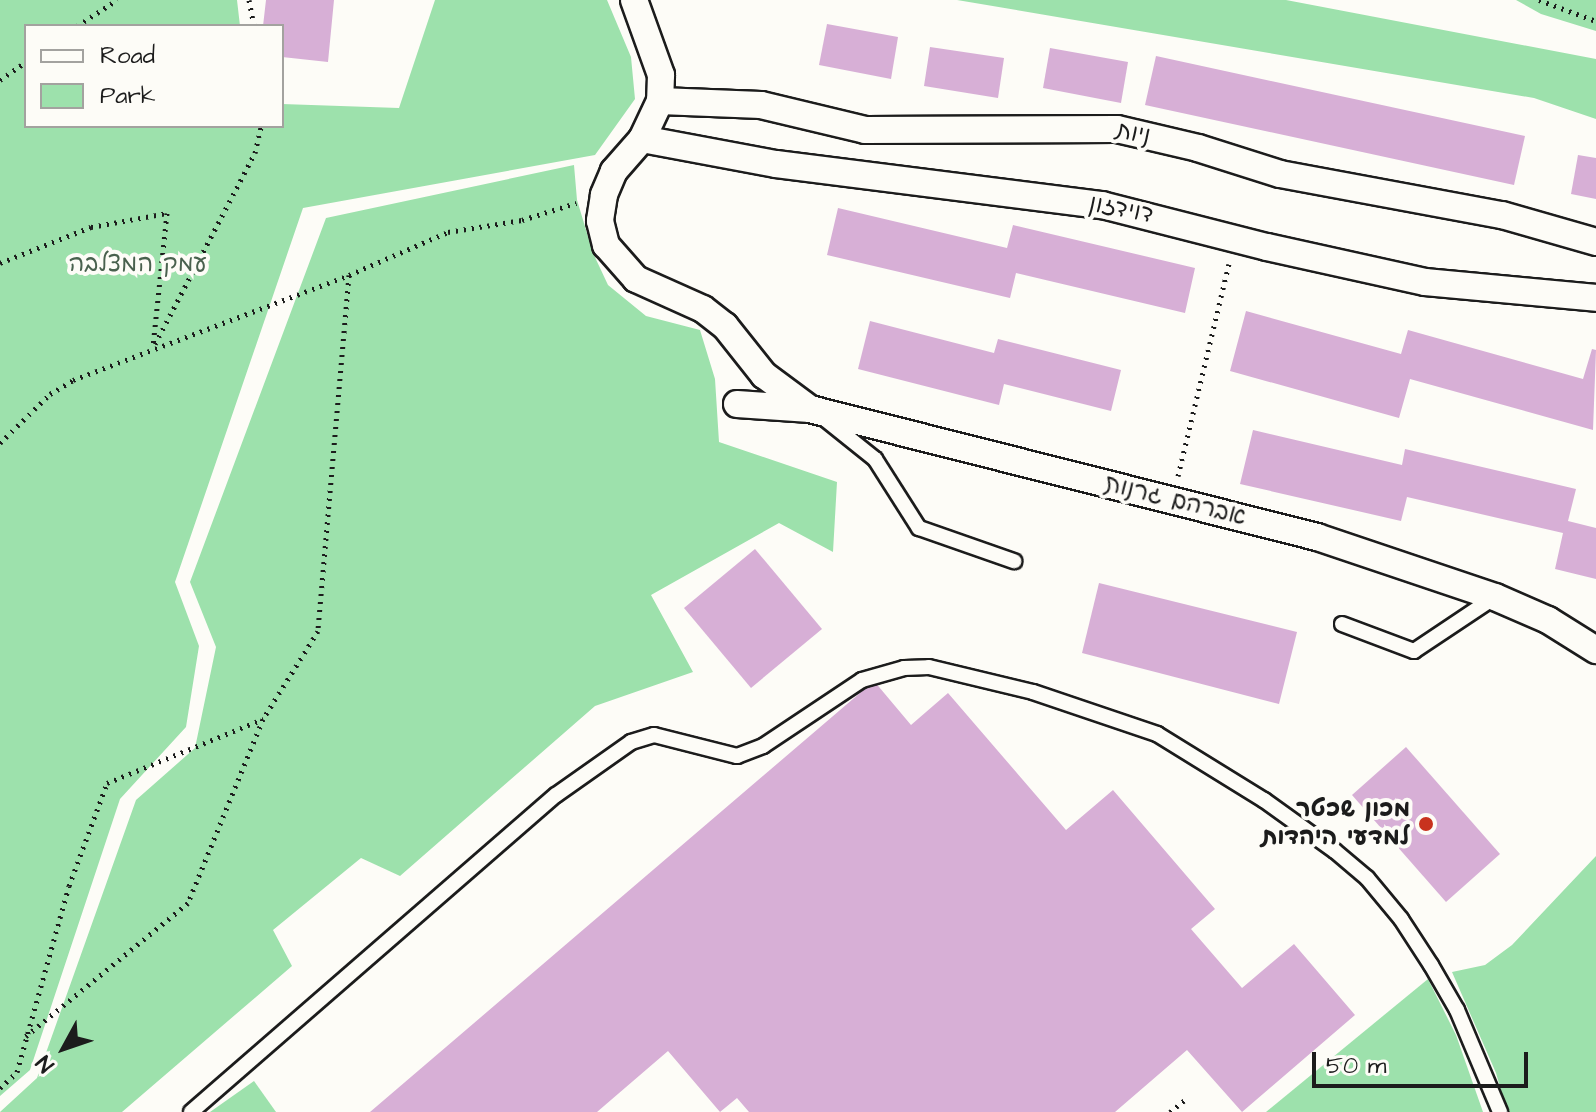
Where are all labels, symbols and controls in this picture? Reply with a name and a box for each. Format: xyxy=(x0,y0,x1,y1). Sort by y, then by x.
legend xyxy=(24,24,284,128)
text: Road xyxy=(100,39,155,73)
text: Park xyxy=(100,79,156,113)
street label: ניות xyxy=(1113,117,1153,151)
street label: דוידזון xyxy=(1086,190,1156,230)
park label: עמק המצלבה xyxy=(69,251,207,279)
street label: אברהם גרנות xyxy=(1101,469,1249,533)
place label: מכון שכטר למדעי היהדות xyxy=(1261,796,1410,852)
marker: מכון שכטר למדעי היהדות xyxy=(1417,815,1435,833)
north arrow xyxy=(24,1008,104,1088)
scale bar xyxy=(1316,1036,1532,1086)
text: N xyxy=(29,1049,62,1079)
text: 50 m xyxy=(1326,1049,1386,1083)

